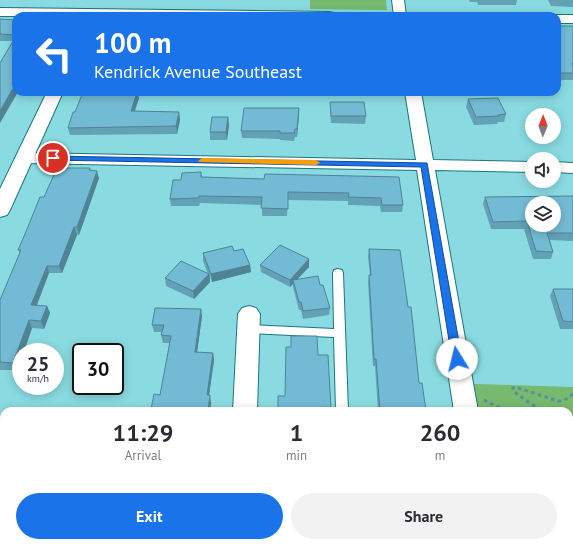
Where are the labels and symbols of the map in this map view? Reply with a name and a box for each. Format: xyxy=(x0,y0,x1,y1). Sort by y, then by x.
north arrow xyxy=(525,108,561,144)
pin xyxy=(36,141,70,175)
position arrow xyxy=(436,338,478,380)
speed limit sign: 30 xyxy=(72,343,124,395)

